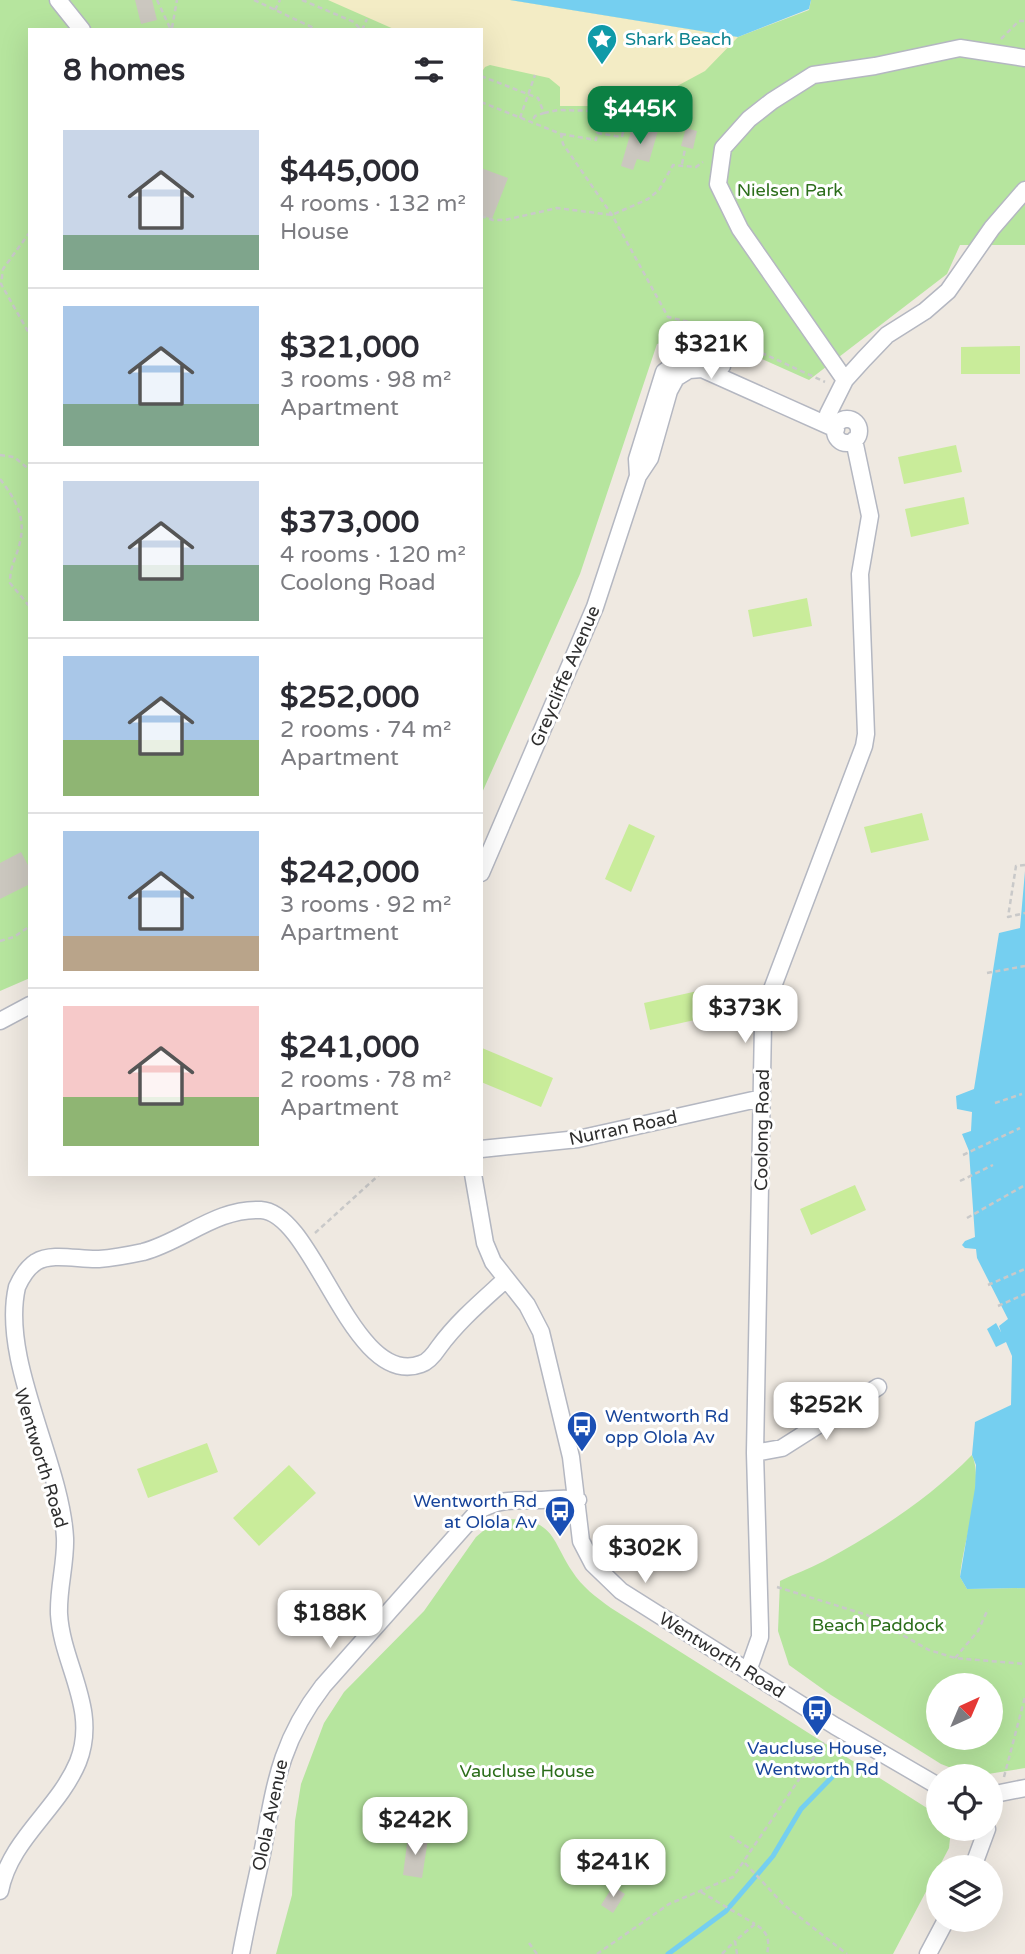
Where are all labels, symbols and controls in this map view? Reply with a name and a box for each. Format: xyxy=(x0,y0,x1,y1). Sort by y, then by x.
place icon: Shark Beach xyxy=(585,22,619,66)
place label: Shark Beach xyxy=(625,28,732,50)
icon: filters xyxy=(410,51,448,89)
text: 8 homes xyxy=(63,52,185,89)
pin: $445K xyxy=(591,86,689,146)
text: $445K xyxy=(604,95,676,123)
text: $445,000 xyxy=(280,153,419,190)
icon: home xyxy=(119,158,203,242)
park label: Nielsen Park xyxy=(737,179,843,201)
text: 4 rooms · 132 m² xyxy=(280,190,466,218)
text: House xyxy=(280,218,349,246)
pin: $321K xyxy=(662,322,760,381)
text: $321,000 xyxy=(280,329,419,366)
text: $321K xyxy=(675,330,747,358)
icon: home xyxy=(119,334,203,418)
text: 3 rooms · 98 m² xyxy=(280,366,451,394)
text: Apartment xyxy=(280,394,399,422)
text: $373,000 xyxy=(280,504,419,541)
icon: home xyxy=(119,509,203,593)
text: 4 rooms · 120 m² xyxy=(280,541,466,569)
text: Coolong Road xyxy=(280,569,436,597)
street label: Greycliffe Avenue xyxy=(525,602,605,750)
text: $252,000 xyxy=(280,679,419,716)
icon: home xyxy=(119,684,203,768)
text: 2 rooms · 74 m² xyxy=(280,716,451,744)
text: Apartment xyxy=(280,744,399,772)
text: $242,000 xyxy=(280,854,419,891)
icon: home xyxy=(119,859,203,943)
text: 3 rooms · 92 m² xyxy=(280,891,451,919)
text: Apartment xyxy=(280,919,399,947)
pin: $373K xyxy=(696,986,794,1045)
text: $373K xyxy=(709,994,781,1022)
text: $241,000 xyxy=(280,1029,419,1066)
icon: home xyxy=(119,1034,203,1118)
text: 2 rooms · 78 m² xyxy=(280,1066,451,1094)
street label: Coolong Road xyxy=(750,1069,774,1191)
text: Apartment xyxy=(280,1094,399,1122)
street label: Nurran Road xyxy=(567,1106,679,1150)
pin: $252K xyxy=(777,1382,875,1442)
street label: Wentworth Road xyxy=(9,1386,73,1530)
text: $252K xyxy=(790,1391,862,1419)
place label: Wentworth Rd opp Olola Av xyxy=(605,1405,729,1448)
bus stop icon: Wentworth Rd opp Olola Av xyxy=(565,1409,599,1453)
place label: Wentworth Rd at Olola Av xyxy=(413,1490,537,1533)
bus stop icon: Wentworth Rd at Olola Av xyxy=(543,1494,577,1538)
pin: $302K xyxy=(596,1526,694,1585)
text: $302K xyxy=(609,1534,681,1562)
pin: $188K xyxy=(281,1590,379,1650)
text: $188K xyxy=(294,1599,366,1627)
street label: Wentworth Road xyxy=(655,1607,789,1703)
park label: Beach Paddock xyxy=(812,1614,945,1636)
north arrow xyxy=(926,1673,1003,1750)
map controls xyxy=(926,1673,1003,1932)
bus stop icon: Vaucluse House, Wentworth Rd xyxy=(800,1693,834,1737)
place label: Vaucluse House, Wentworth Rd xyxy=(747,1737,887,1780)
street label: Olola Avenue xyxy=(247,1757,293,1873)
park label: Vaucluse House xyxy=(459,1760,595,1782)
button: locate xyxy=(926,1764,1003,1841)
pin: $242K xyxy=(366,1798,464,1857)
text: $242K xyxy=(379,1806,451,1834)
pin: $241K xyxy=(564,1840,662,1899)
text: $241K xyxy=(577,1848,649,1876)
button: layers xyxy=(926,1855,1003,1932)

